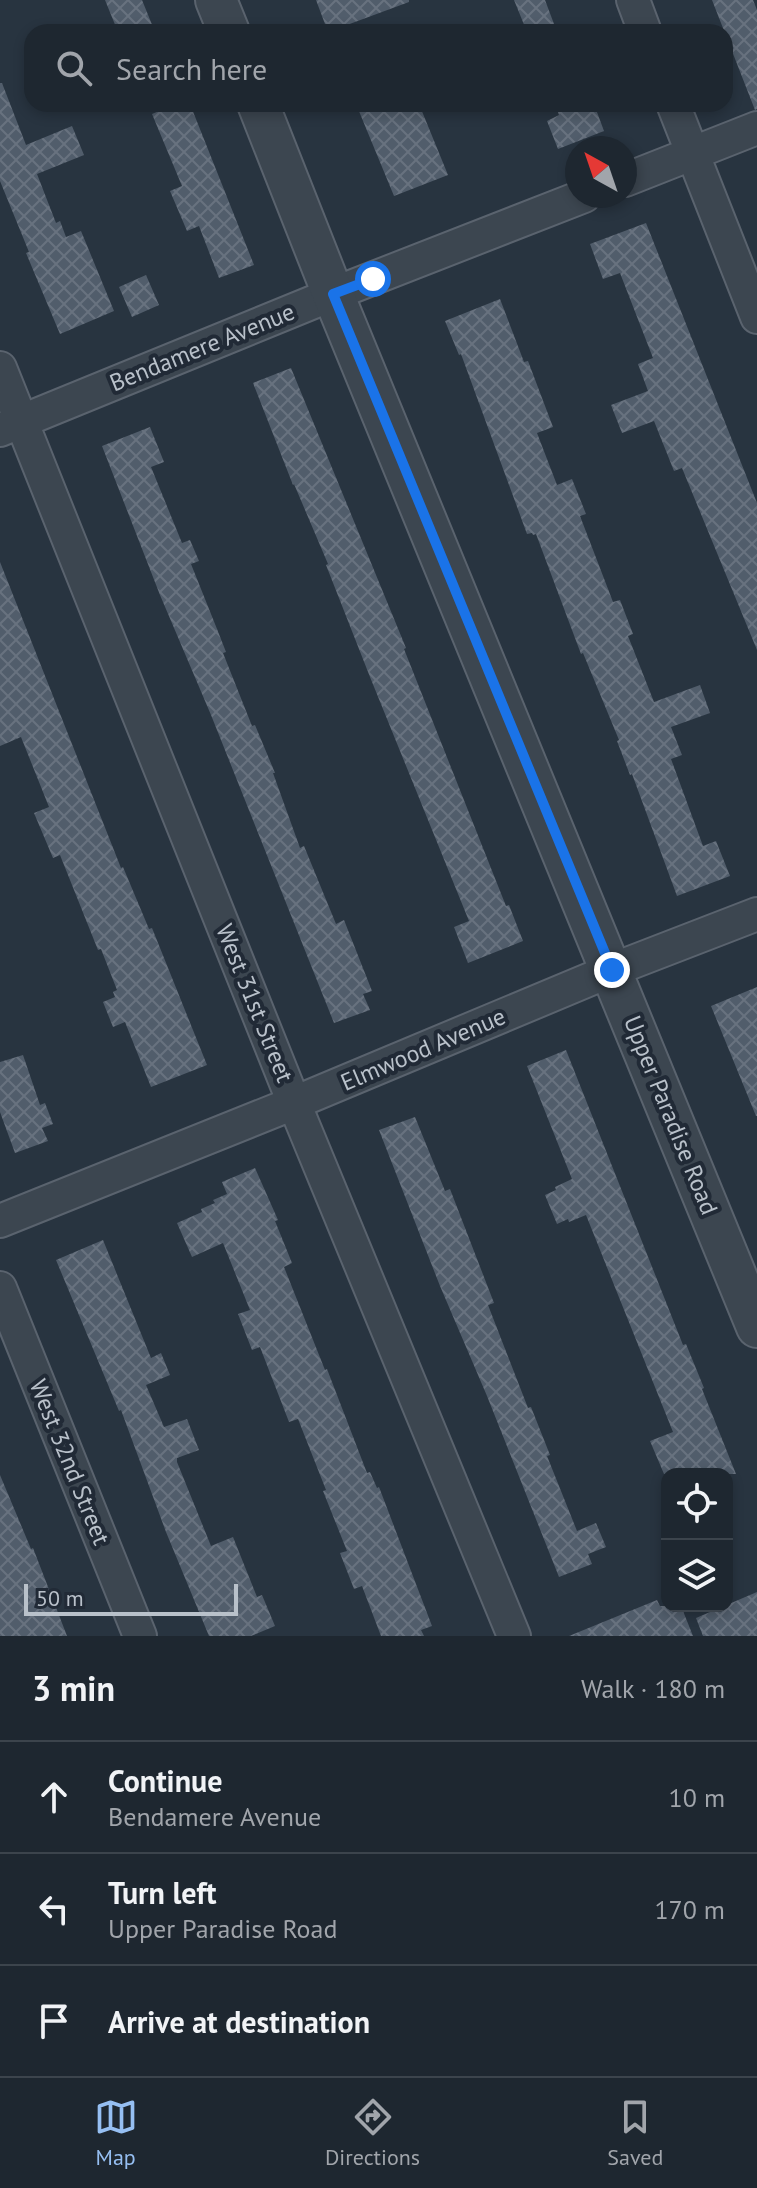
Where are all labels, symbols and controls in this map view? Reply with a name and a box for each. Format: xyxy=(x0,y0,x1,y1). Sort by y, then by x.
search box xyxy=(24,24,733,112)
icon: search xyxy=(52,46,96,90)
text: Search here xyxy=(116,49,267,88)
north arrow xyxy=(565,136,637,208)
route start xyxy=(355,261,391,297)
street label: Bendamere Avenue xyxy=(105,296,299,398)
street label: West 31st Street xyxy=(209,919,301,1087)
route end xyxy=(594,952,630,988)
street label: Elmwood Avenue xyxy=(336,1000,510,1098)
street label: Upper Paradise Road xyxy=(617,1011,725,1219)
street label: West 32nd Street xyxy=(23,1375,117,1549)
map controls xyxy=(661,1468,733,1612)
button: locate xyxy=(661,1468,733,1540)
button: layers xyxy=(661,1540,733,1612)
scale bar xyxy=(24,1580,238,1616)
text: 50 m xyxy=(36,1584,84,1612)
text: 3 min xyxy=(32,1666,115,1710)
text: Walk · 180 m xyxy=(581,1672,725,1705)
text: Continue xyxy=(108,1761,222,1800)
icon: ahead xyxy=(32,1775,76,1819)
text: 10 m xyxy=(669,1781,725,1814)
text: Bendamere Avenue xyxy=(108,1800,321,1833)
text: Turn left xyxy=(108,1873,216,1912)
icon: left xyxy=(32,1887,76,1931)
text: 170 m xyxy=(654,1893,725,1926)
text: Upper Paradise Road xyxy=(108,1912,337,1945)
icon: arrive xyxy=(32,1999,76,2043)
text: Arrive at destination xyxy=(108,2002,370,2041)
tab: Map xyxy=(94,2095,138,2171)
tab: Directions xyxy=(325,2095,420,2171)
tab: Saved xyxy=(607,2095,663,2171)

